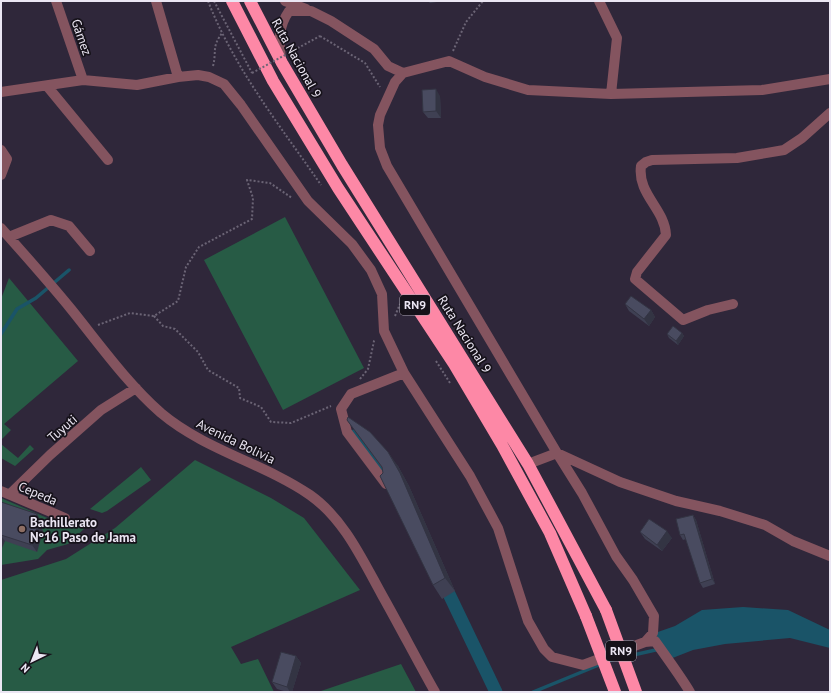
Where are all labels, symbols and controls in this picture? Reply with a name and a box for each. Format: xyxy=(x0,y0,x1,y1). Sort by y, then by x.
street label: Ruta Nacional 9 xyxy=(268,15,325,101)
street label: Gámez xyxy=(67,17,96,58)
street label: Ruta Nacional 9 xyxy=(434,292,495,376)
road number: RN9 xyxy=(400,295,430,315)
street label: Tuyuti xyxy=(44,411,81,446)
street label: Avenida Bolivia xyxy=(194,415,278,468)
street label: Cepeda xyxy=(16,478,60,509)
place label: Bachillerato Nº16 Paso de Jama xyxy=(30,514,136,546)
marker: Bachillerato Nº16 Paso de Jama xyxy=(17,524,27,534)
north arrow xyxy=(12,641,52,681)
road number: RN9 xyxy=(606,641,636,661)
text: N xyxy=(18,661,33,676)

